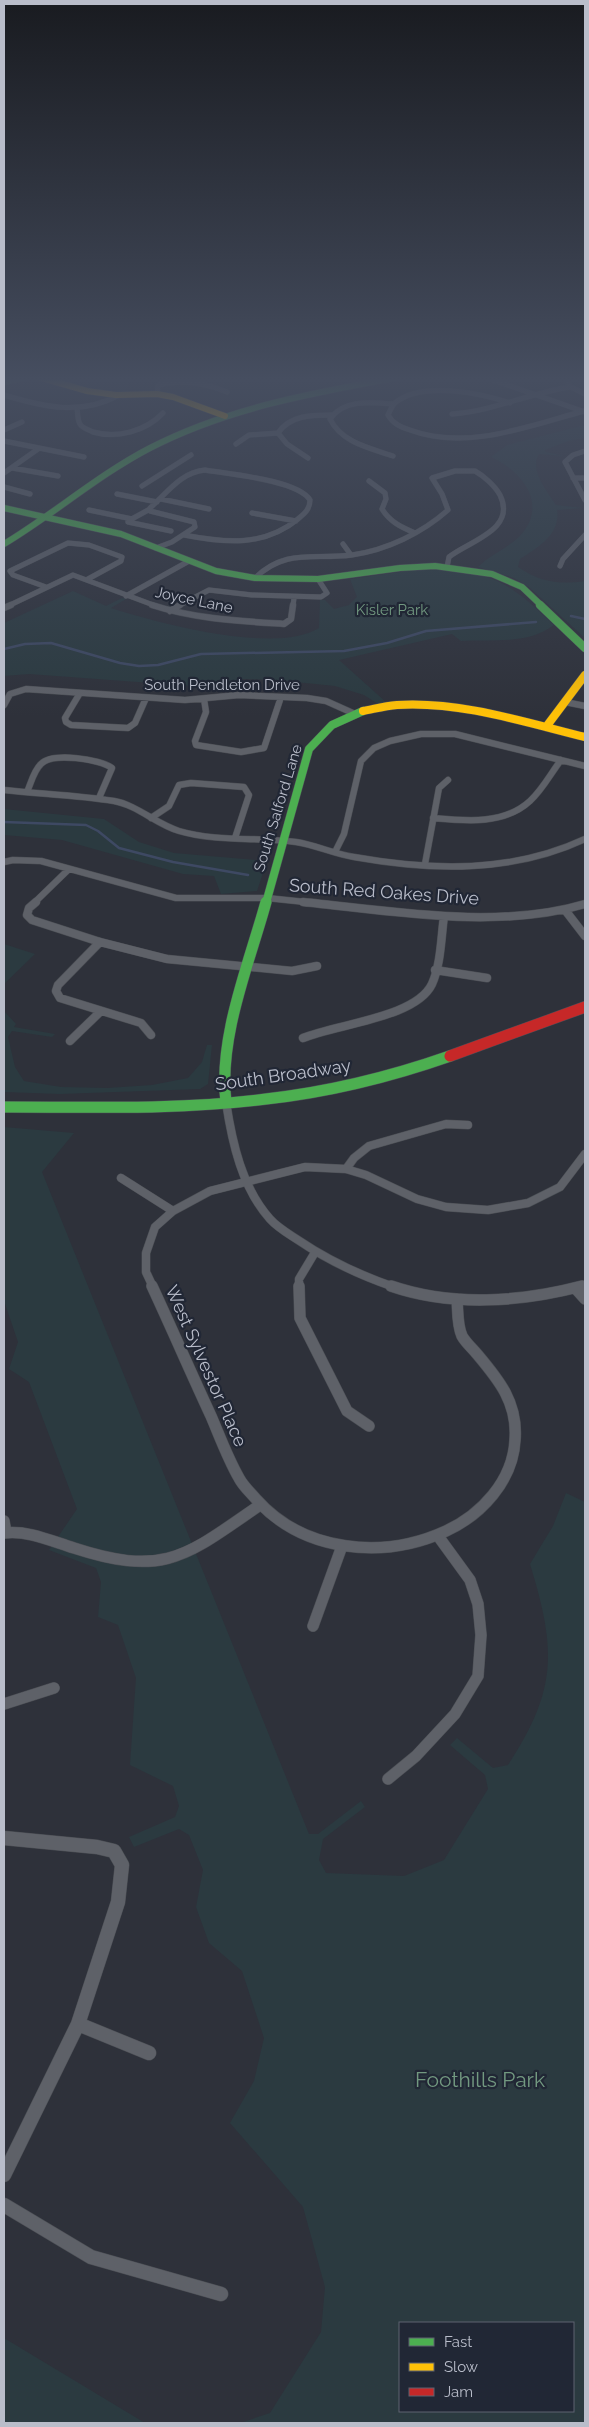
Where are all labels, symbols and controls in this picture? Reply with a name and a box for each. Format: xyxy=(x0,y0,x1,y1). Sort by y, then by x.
street label: Joyce Lane xyxy=(154,583,235,617)
park label: Kisler Park xyxy=(356,601,428,619)
street label: South Pendleton Drive xyxy=(144,676,300,694)
street label: South Salford Lane xyxy=(250,742,306,874)
street label: South Red Oakes Drive xyxy=(288,874,480,909)
street label: South Broadway xyxy=(214,1055,352,1094)
street label: West Sylvestor Place xyxy=(161,1282,252,1450)
park label: Foothills Park xyxy=(415,2067,545,2092)
legend xyxy=(399,2322,574,2412)
text: Fast xyxy=(444,2333,472,2351)
text: Slow xyxy=(444,2358,478,2376)
text: Jam xyxy=(444,2383,473,2401)

